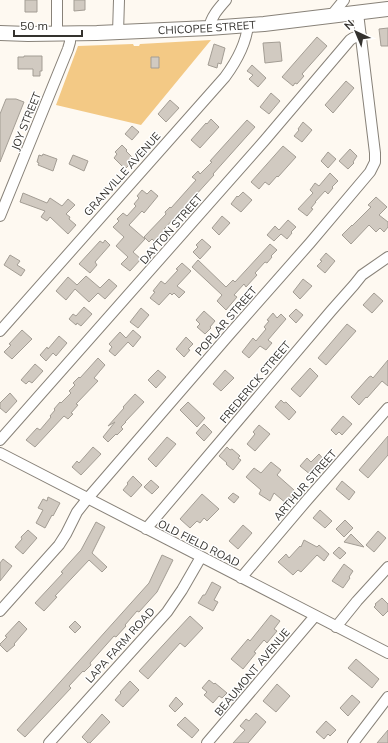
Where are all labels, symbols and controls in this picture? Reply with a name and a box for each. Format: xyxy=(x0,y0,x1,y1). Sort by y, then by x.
scale bar xyxy=(14,12,82,38)
north arrow xyxy=(336,12,376,52)
text: N xyxy=(341,17,357,33)
text: 50 m xyxy=(20,18,48,33)
street label: CHICOPEE STREET xyxy=(158,18,257,37)
street label: JOY STREET xyxy=(8,90,44,152)
street label: GRANVILLE AVENUE xyxy=(81,129,163,219)
street label: DAYTON STREET xyxy=(137,191,206,267)
street label: POPLAR STREET xyxy=(192,283,260,359)
street label: FREDERICK STREET xyxy=(216,338,294,426)
street label: ARTHUR STREET xyxy=(270,446,340,523)
street label: OLD FIELD ROAD xyxy=(156,516,242,570)
street label: LAPA FARM ROAD xyxy=(82,604,158,686)
street label: BEAUMONT AVENUE xyxy=(211,625,293,719)

